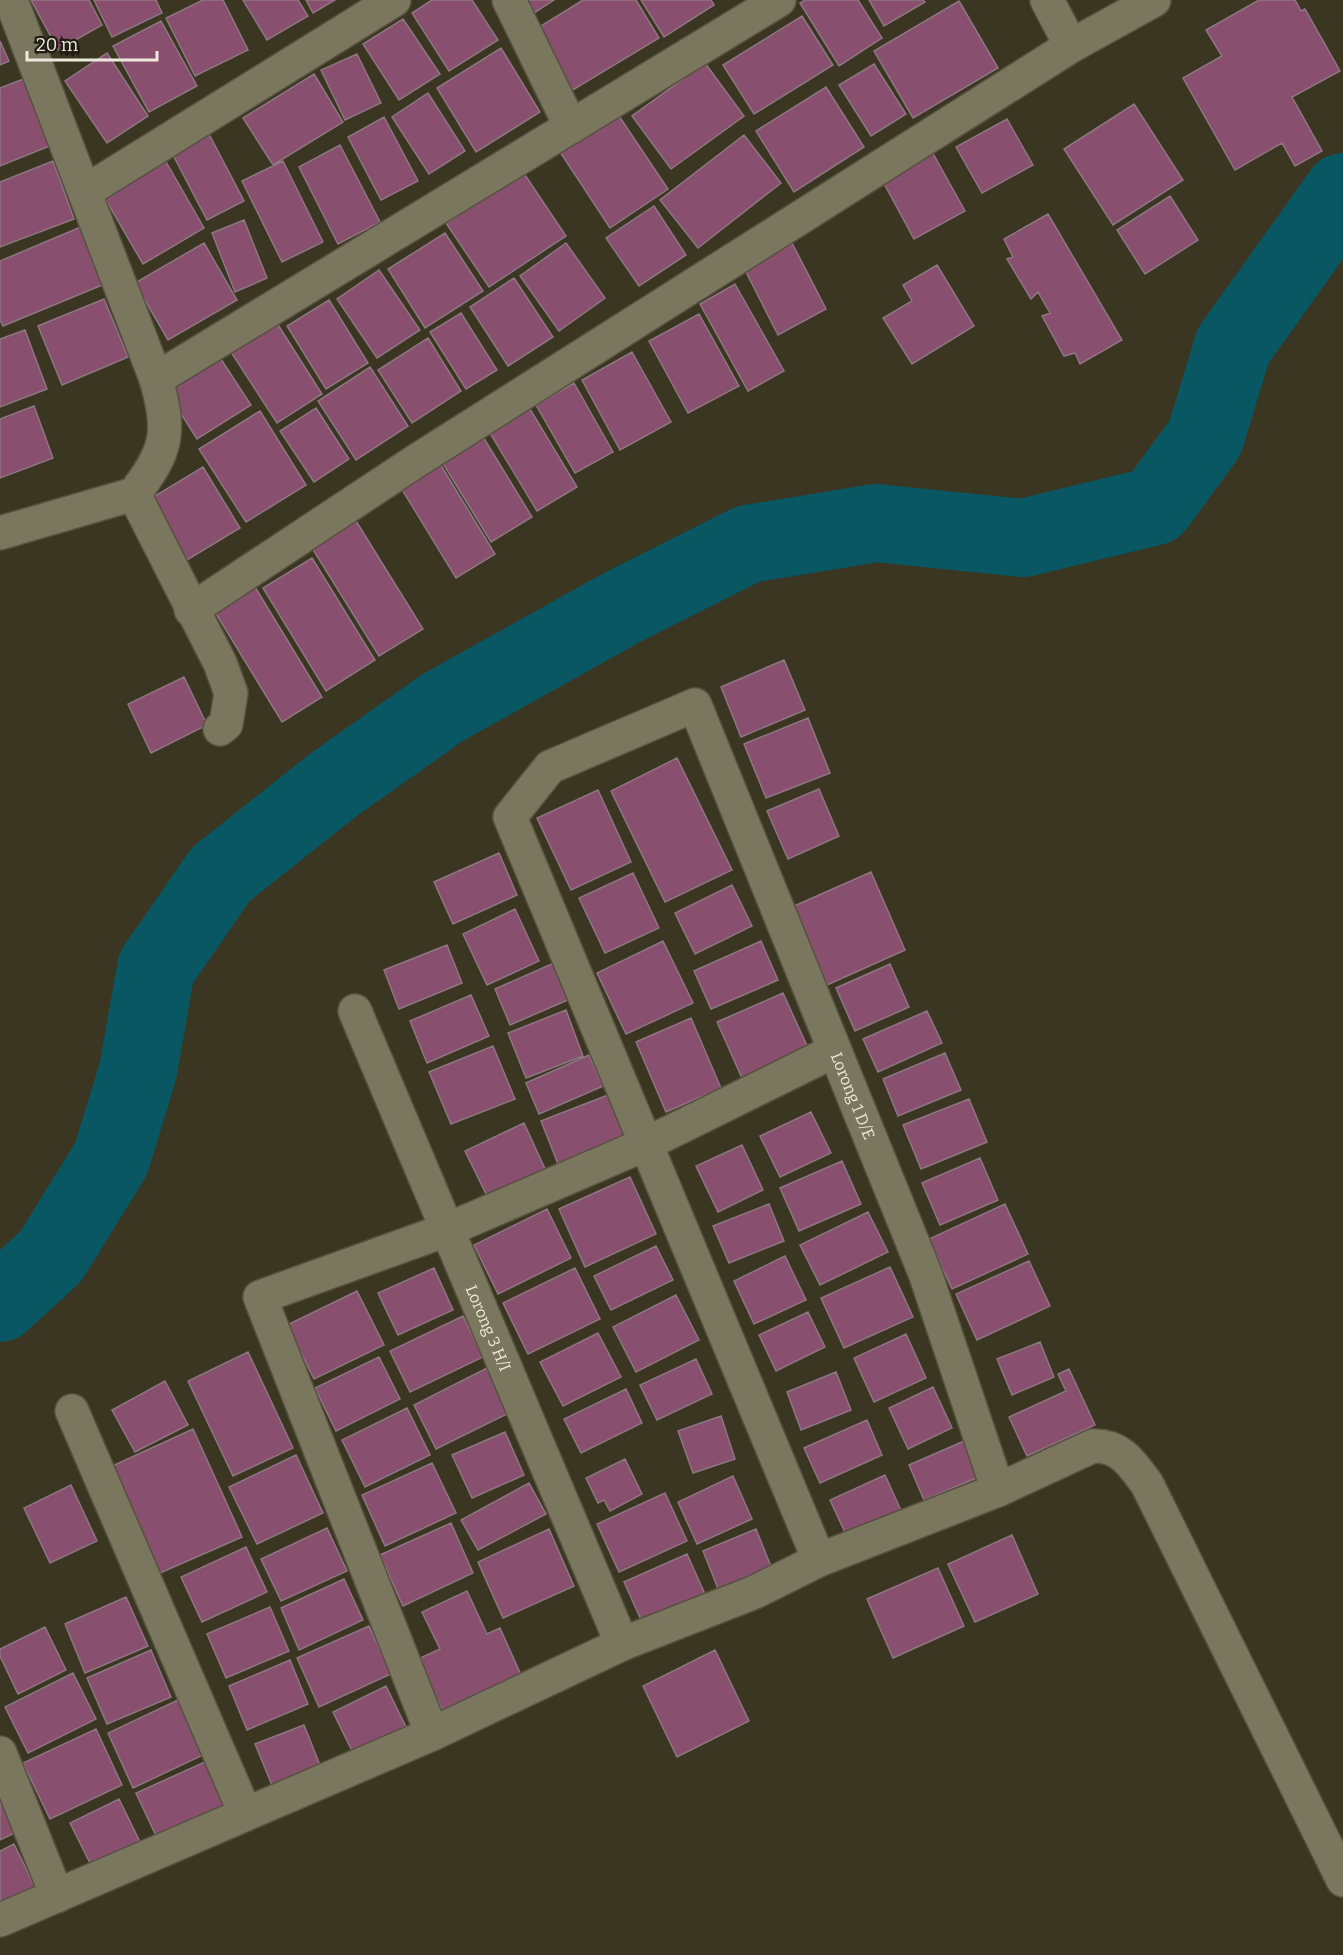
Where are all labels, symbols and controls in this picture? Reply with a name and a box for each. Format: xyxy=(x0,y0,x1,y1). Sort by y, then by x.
scale bar xyxy=(27,24,158,62)
text: 20 m xyxy=(36,34,78,56)
street label: Lorong 1 D/E xyxy=(827,1050,879,1142)
street label: Lorong 3 H/I xyxy=(462,1282,515,1374)

